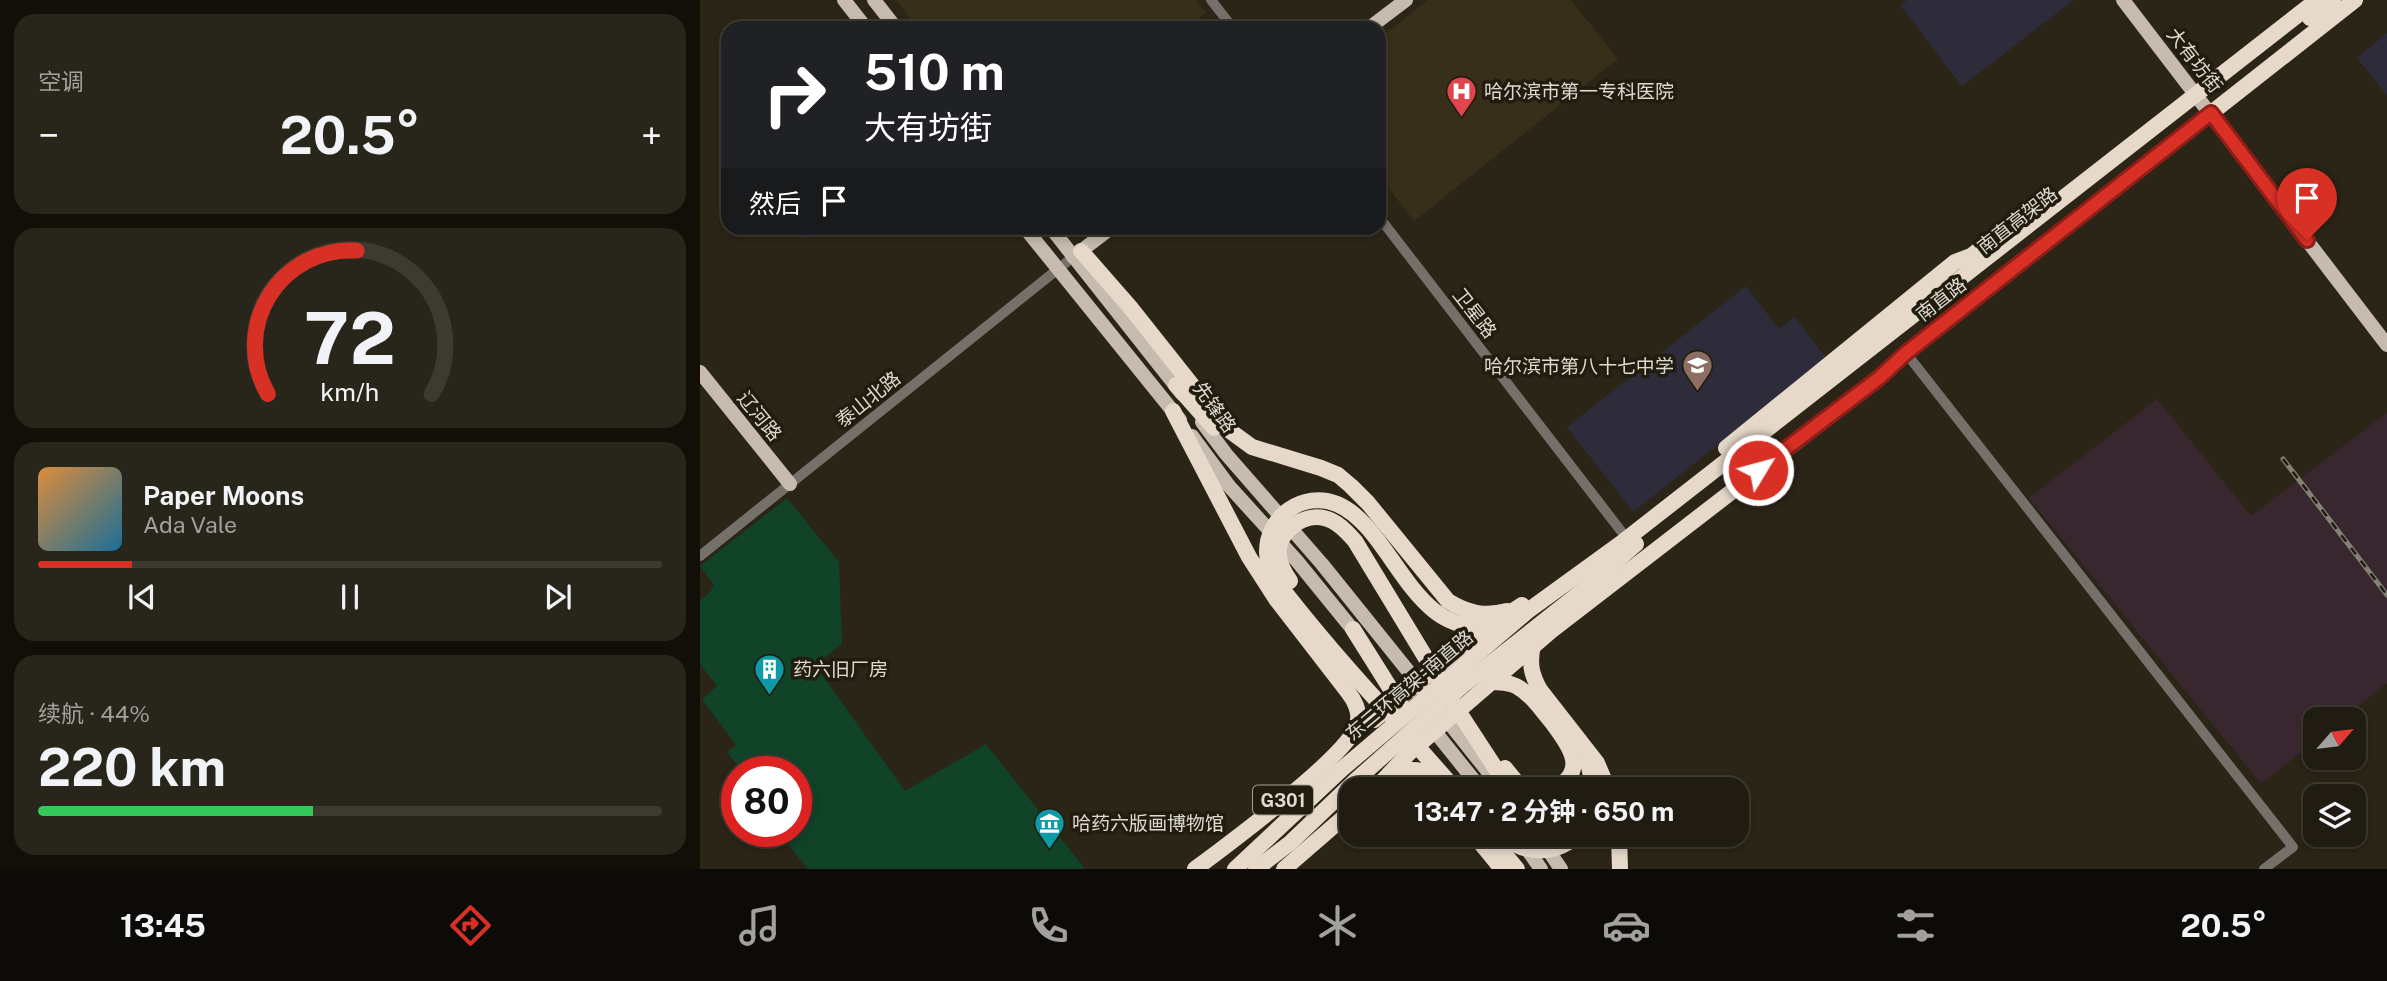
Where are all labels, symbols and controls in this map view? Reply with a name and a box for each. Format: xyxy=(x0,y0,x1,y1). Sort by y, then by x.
street label: 大有坊街 xyxy=(2163,23,2227,97)
text: 510 m xyxy=(864,43,1005,101)
icon: right xyxy=(749,49,840,140)
text: 空调 xyxy=(38,68,84,95)
hospital icon: 哈尔滨市第一专科医院 xyxy=(1444,74,1478,118)
place label: 哈尔滨市第一专科医院 xyxy=(1484,80,1674,102)
text: 20.5° xyxy=(280,105,420,166)
text: 大有坊街 xyxy=(864,109,992,146)
text: − xyxy=(38,113,59,158)
text: + xyxy=(641,113,662,158)
pin xyxy=(2277,168,2337,240)
icon: arrive xyxy=(2288,179,2326,217)
icon: arrive xyxy=(815,182,853,220)
street label: 南直高架路 xyxy=(1973,182,2061,258)
text: 然后 xyxy=(749,188,801,219)
street label: 南直路 xyxy=(1912,273,1970,325)
street label: 卫星路 xyxy=(1449,284,1501,342)
text: 72 xyxy=(304,295,396,380)
school or university icon: 哈尔滨市第八十七中学 xyxy=(1680,349,1714,393)
place label: 哈尔滨市第八十七中学 xyxy=(1484,355,1674,377)
street label: 泰山北路 xyxy=(832,367,904,431)
text: km/h xyxy=(321,376,379,406)
street label: 先锋路 xyxy=(1189,377,1241,437)
street label: 辽河路 xyxy=(734,387,786,445)
position arrow xyxy=(1721,433,1795,507)
text: Paper Moons xyxy=(143,480,304,511)
text: Ada Vale xyxy=(143,511,237,538)
icon: previous xyxy=(123,578,161,616)
icon: pause xyxy=(331,578,369,616)
icon: next xyxy=(539,578,577,616)
street label: 东二环高架-南直路 xyxy=(1341,625,1477,745)
building icon: 药六旧厂房 xyxy=(753,652,787,696)
place label: 药六旧厂房 xyxy=(793,658,888,680)
text: 续航 · 44% xyxy=(38,700,150,727)
north arrow xyxy=(2303,707,2366,770)
map controls xyxy=(2303,707,2366,847)
text: 220 km xyxy=(38,737,226,798)
speed limit sign: 80 xyxy=(721,756,812,847)
button: layers xyxy=(2303,784,2366,847)
road number: G301 xyxy=(1253,786,1313,814)
text: 13:47 · 2 分钟 · 650 m xyxy=(1414,796,1674,827)
museum icon: 哈药六版画博物馆 xyxy=(1032,806,1066,850)
place label: 哈药六版画博物馆 xyxy=(1072,812,1224,834)
icon: directions xyxy=(446,901,495,950)
icon: music xyxy=(735,901,784,950)
icon: phone xyxy=(1024,901,1073,950)
icon: climate xyxy=(1313,901,1362,950)
icon: car xyxy=(1602,901,1651,950)
icon: filters xyxy=(1891,901,1940,950)
text: 13:45 xyxy=(120,907,206,944)
text: 20.5° xyxy=(2181,907,2267,944)

